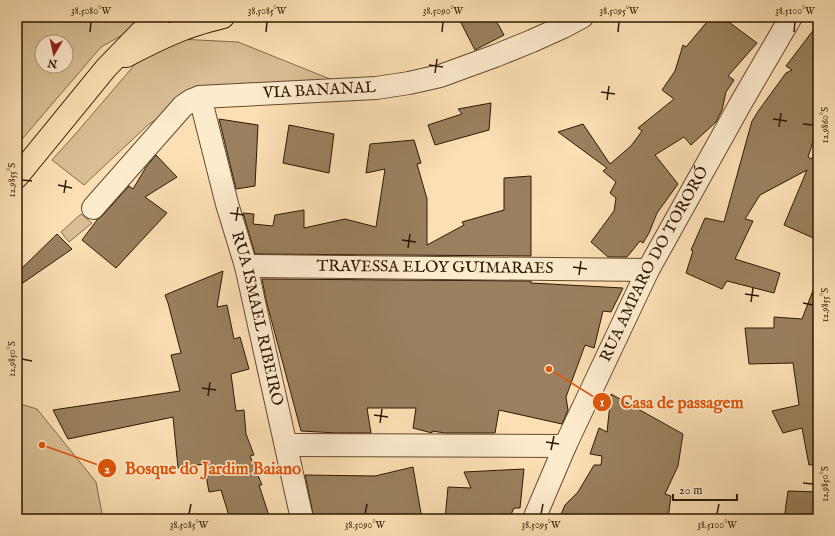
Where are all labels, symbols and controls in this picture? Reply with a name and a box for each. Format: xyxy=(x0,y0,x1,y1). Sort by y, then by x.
text: 38.5080°W xyxy=(71,5,111,18)
text: 38.5085°W xyxy=(248,5,287,18)
text: 38.5090°W xyxy=(423,5,464,18)
text: 38.5095°W xyxy=(600,5,639,18)
text: 38.5100°W xyxy=(775,5,815,18)
north arrow xyxy=(34,34,74,74)
text: N xyxy=(46,55,59,71)
street label: VIA BANANAL xyxy=(261,78,377,104)
text: 12.9860°S xyxy=(819,107,832,143)
street label: RUA AMPARO DO TORORÓ xyxy=(596,162,713,365)
text: 12.9855°S xyxy=(6,163,19,197)
street label: RUA ISMAEL RIBEIRO xyxy=(226,229,287,408)
street label: TRAVESSA ELOY GUIMARAES xyxy=(316,257,554,279)
text: 12.9855°S xyxy=(819,288,832,322)
text: 12.9850°S xyxy=(6,341,19,377)
callout: Casa de passagem xyxy=(592,388,751,417)
text: Casa de passagem xyxy=(620,393,744,414)
text: 1 xyxy=(600,395,605,410)
callout: Bosque do Jardim Baiano xyxy=(97,454,309,483)
text: Bosque do Jardim Baiano xyxy=(125,459,301,480)
text: 2 xyxy=(104,462,110,477)
text: 12.9850°S xyxy=(819,466,832,502)
scale bar xyxy=(673,476,737,502)
text: 20 m xyxy=(679,483,702,498)
text: 38.5085°W xyxy=(170,519,209,532)
text: 38.5090°W xyxy=(345,519,386,532)
text: 38.5095°W xyxy=(522,519,561,532)
text: 38.5100°W xyxy=(697,519,737,532)

